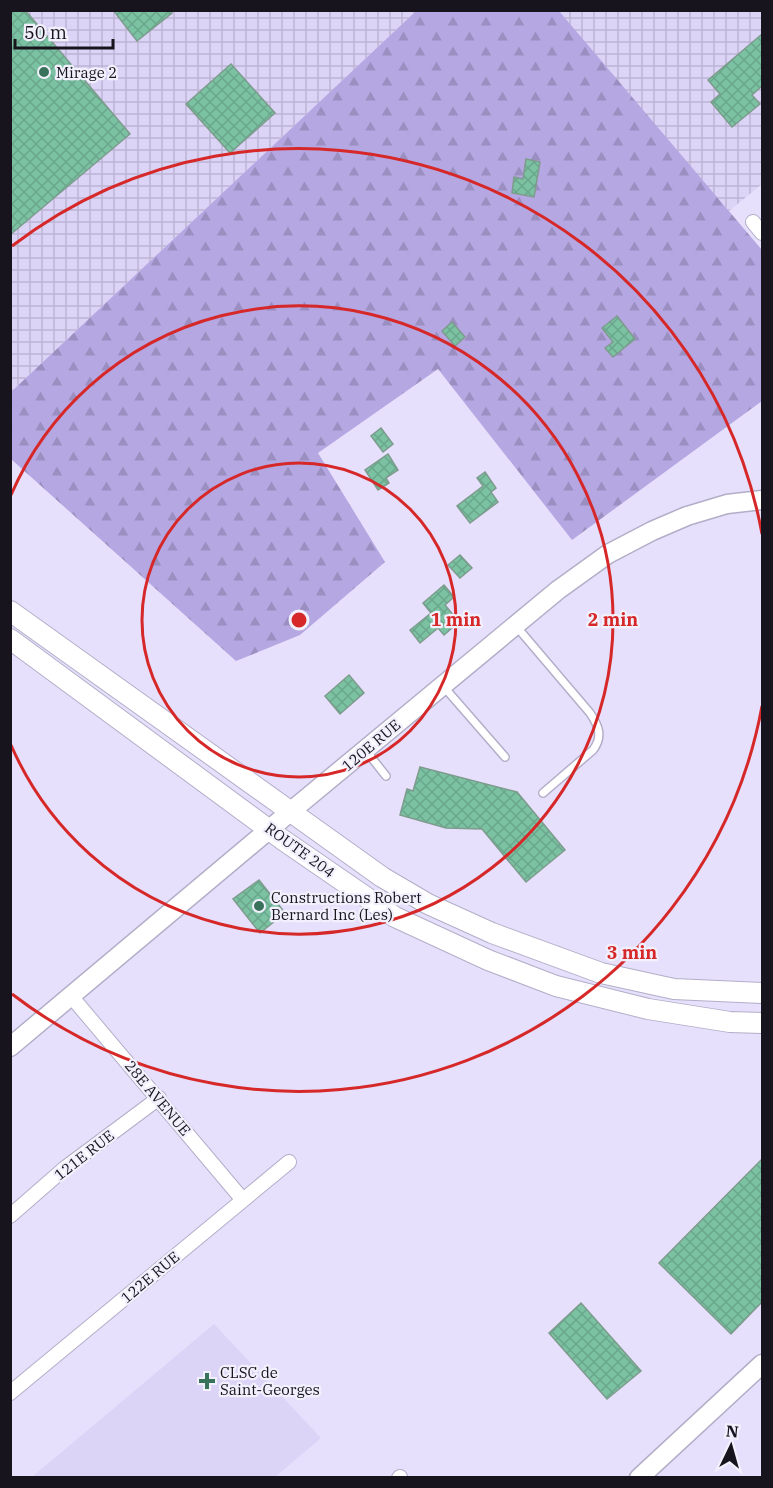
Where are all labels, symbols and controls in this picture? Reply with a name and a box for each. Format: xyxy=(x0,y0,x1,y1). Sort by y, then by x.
scale bar xyxy=(15,12,112,50)
text: 50 m xyxy=(24,21,67,44)
place label: Mirage 2 xyxy=(56,63,117,82)
marker: Mirage 2 xyxy=(37,65,51,79)
text: 1 min xyxy=(431,608,481,631)
text: 2 min xyxy=(588,608,638,631)
centre of rings xyxy=(289,610,309,630)
street label: 120E RUE xyxy=(338,715,404,775)
street label: ROUTE 204 xyxy=(261,818,339,882)
place label: Constructions Robert Bernard Inc (Les) xyxy=(271,888,422,924)
marker: Constructions Robert Bernard Inc (Les) xyxy=(252,899,266,913)
text: 3 min xyxy=(607,941,657,964)
street label: 28E AVENUE xyxy=(121,1056,195,1140)
street label: 121E RUE xyxy=(50,1126,118,1184)
street label: 122E RUE xyxy=(117,1247,183,1307)
place label: CLSC de Saint-Georges xyxy=(220,1363,320,1399)
marker: CLSC de Saint-Georges xyxy=(198,1372,216,1390)
north arrow xyxy=(701,1416,761,1476)
text: N xyxy=(725,1421,739,1442)

